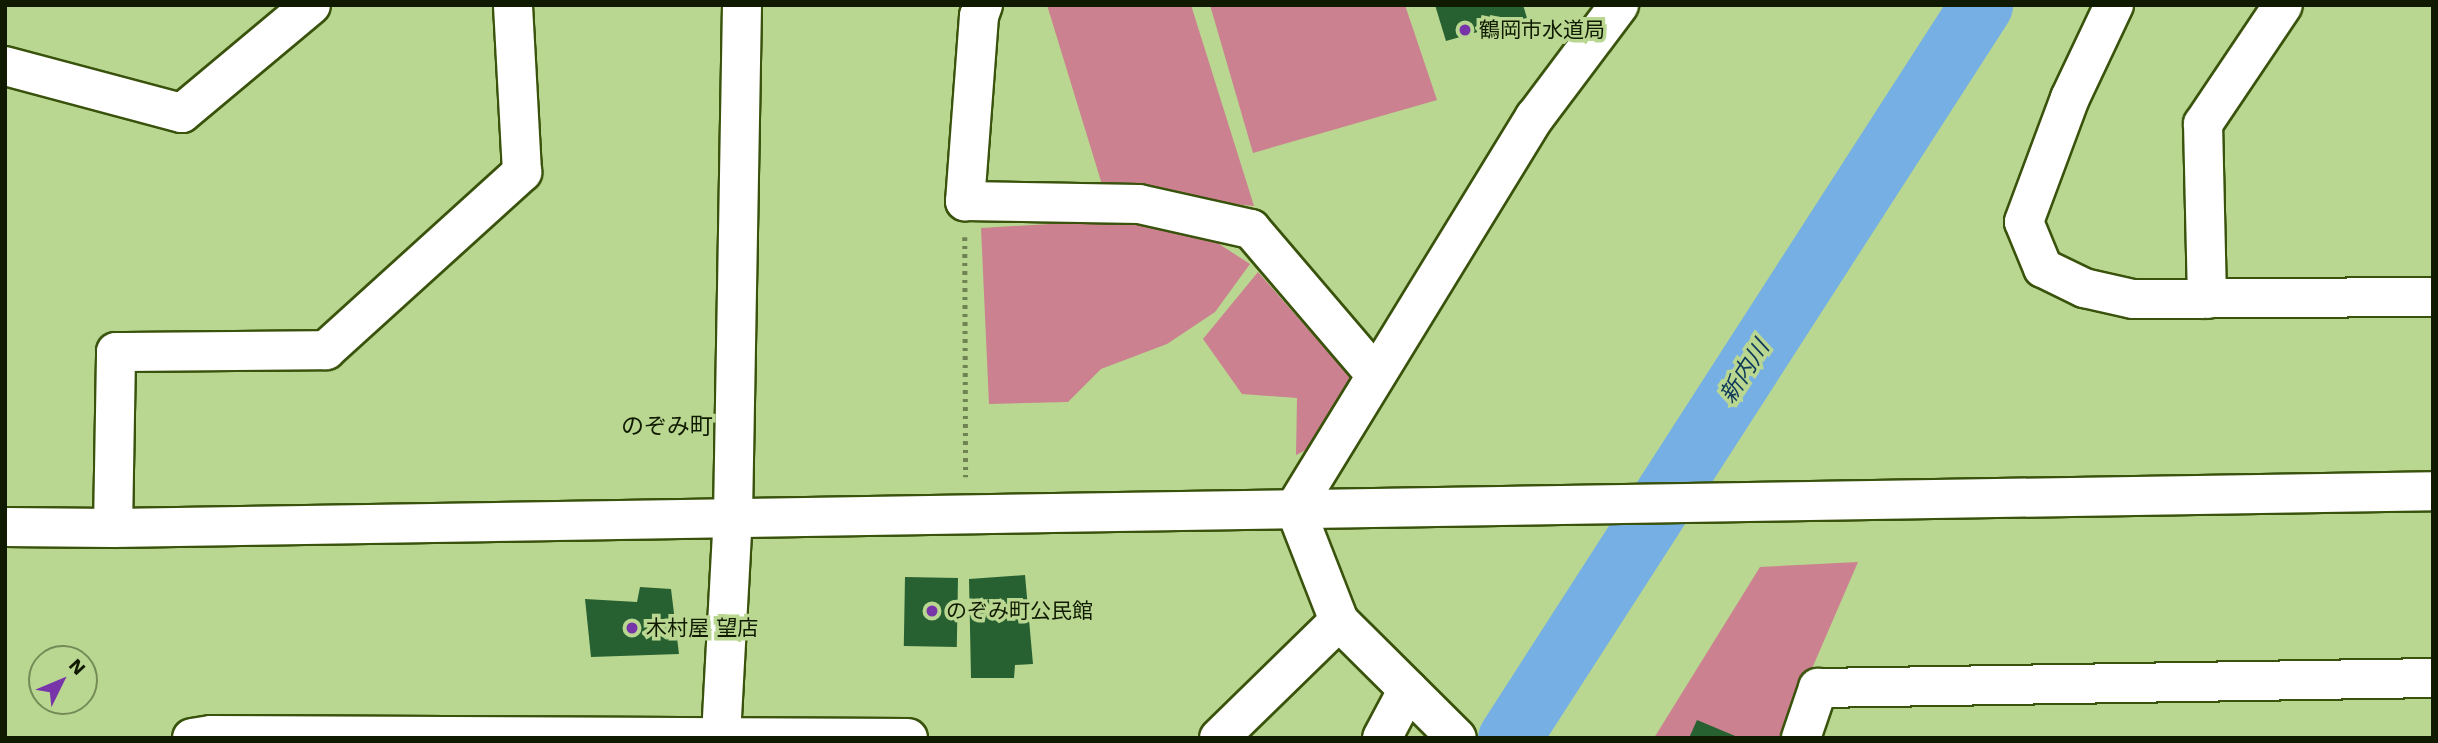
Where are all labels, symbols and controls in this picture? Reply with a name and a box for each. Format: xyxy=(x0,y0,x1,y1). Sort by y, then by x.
place label: 鶴岡市水道局 xyxy=(1479,17,1605,43)
marker: 鶴岡市水道局 xyxy=(1457,22,1473,38)
water label: 新内川 xyxy=(1715,336,1775,408)
district label: のぞみ町 xyxy=(621,413,713,441)
place label: のぞみ町公民館 xyxy=(946,598,1093,624)
marker: のぞみ町公民館 xyxy=(924,603,940,619)
place label: 木村屋 望店 xyxy=(646,615,758,641)
marker: 木村屋 望店 xyxy=(624,620,640,636)
north arrow xyxy=(28,645,98,715)
text: N xyxy=(64,654,90,680)

